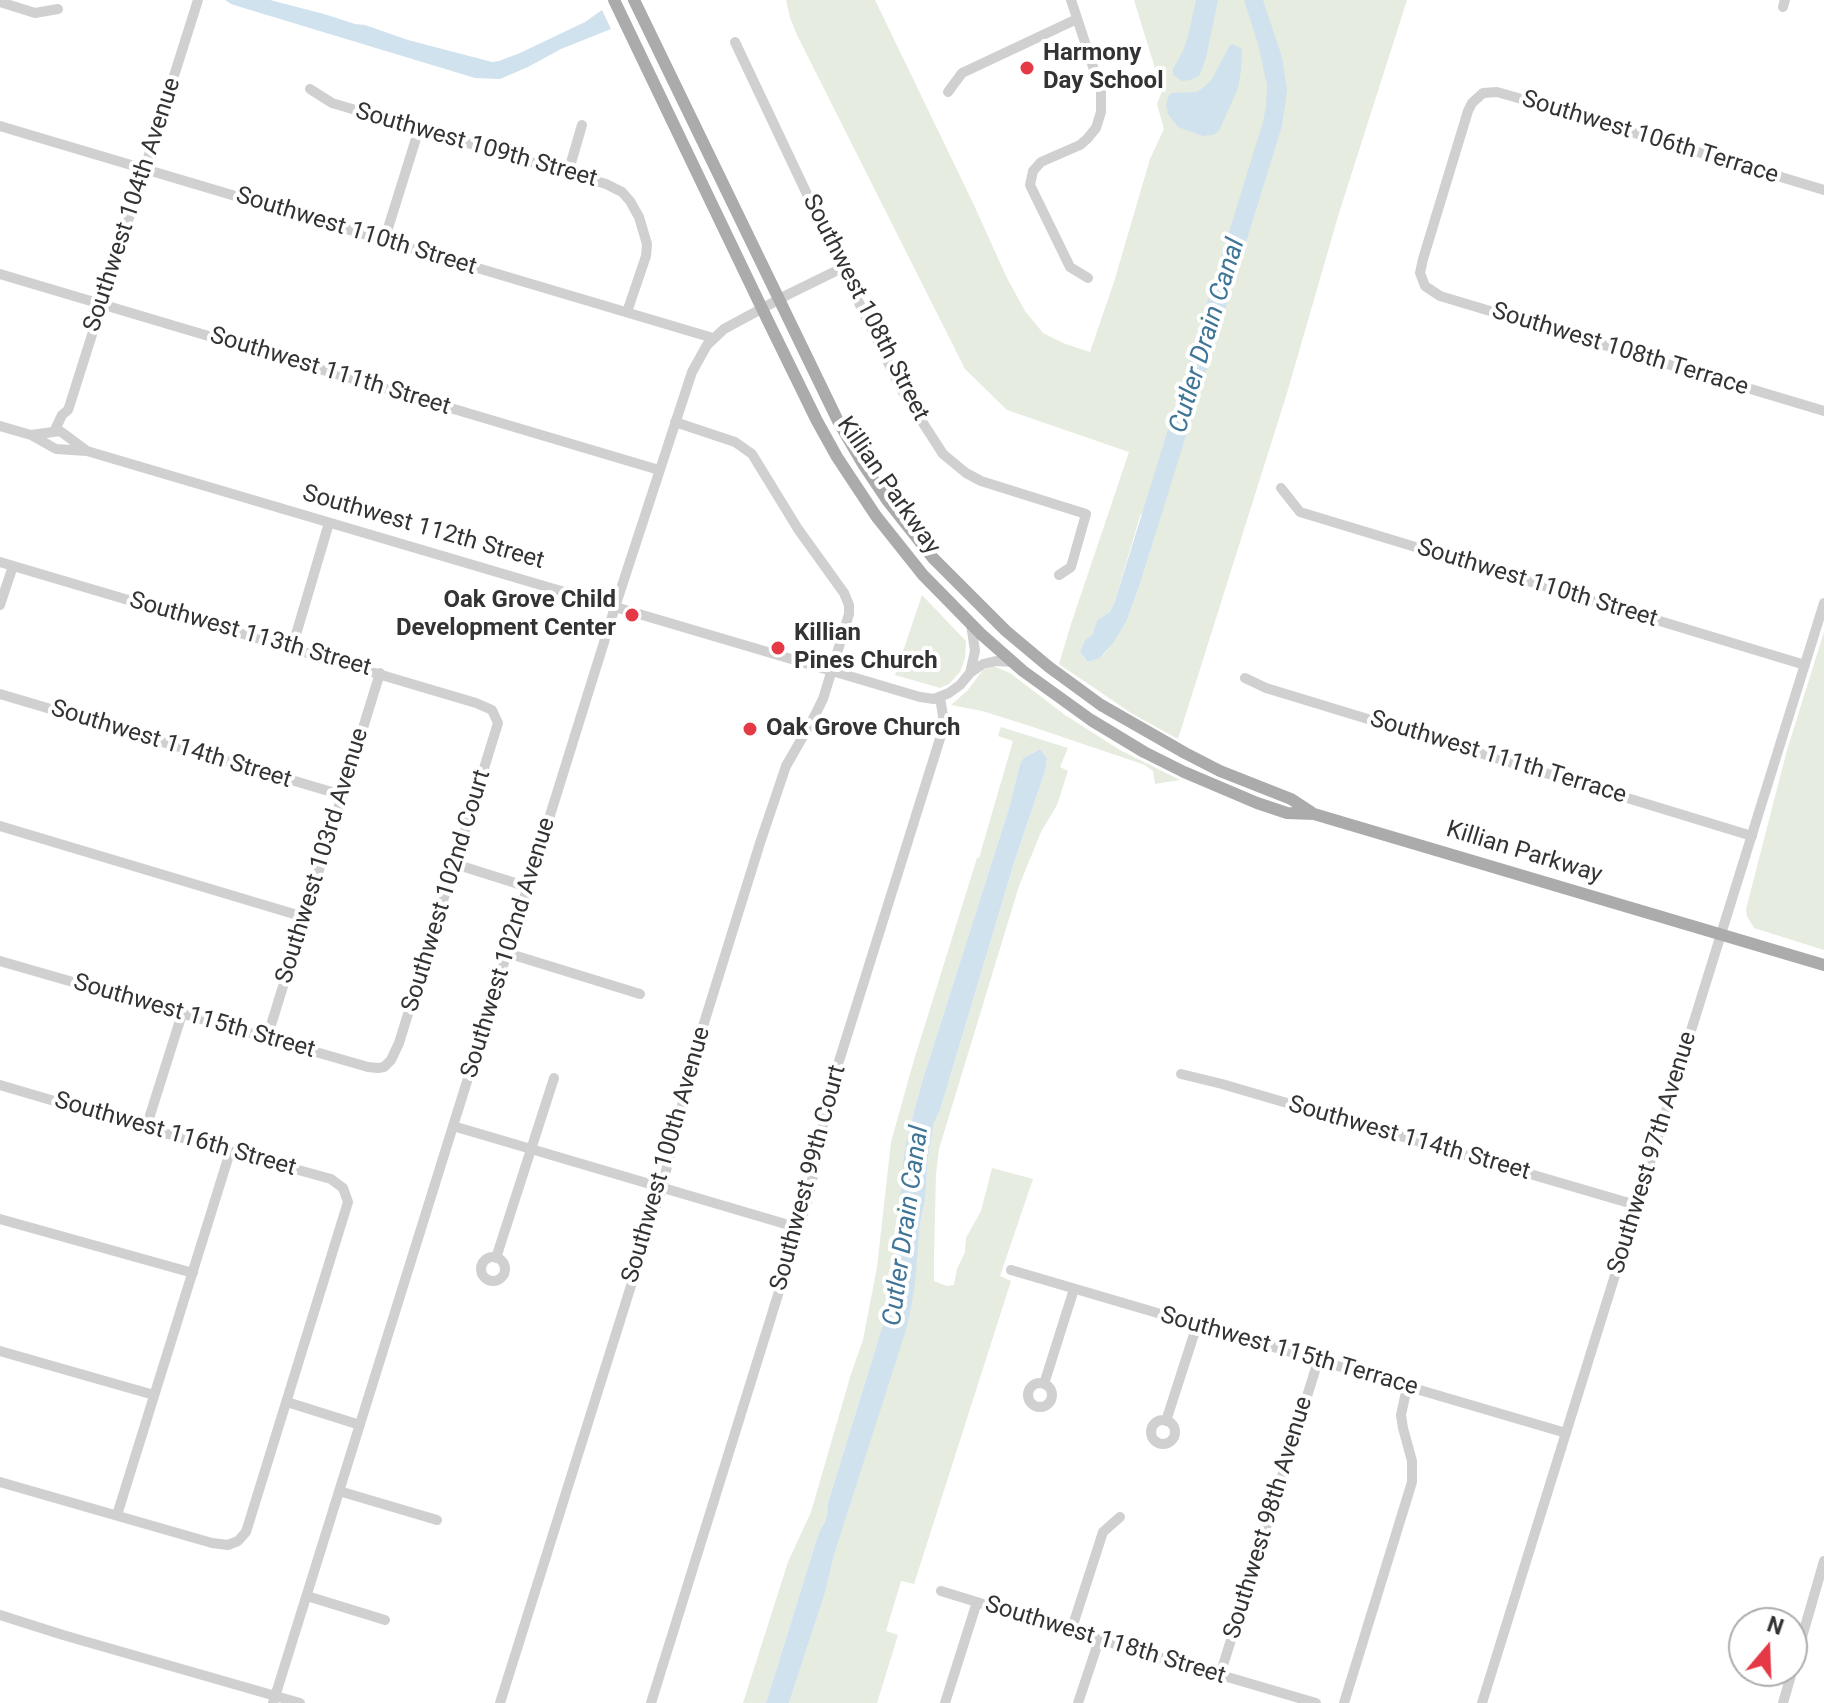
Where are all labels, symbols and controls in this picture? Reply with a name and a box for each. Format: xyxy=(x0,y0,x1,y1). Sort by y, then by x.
place label: Harmony Day School xyxy=(1043,40,1163,96)
marker: Harmony Day School xyxy=(1018,59,1036,77)
street label: Southwest 104th Avenue xyxy=(78,74,188,336)
street label: Southwest 106th Terrace xyxy=(1518,85,1782,191)
street label: Southwest 109th Street xyxy=(352,98,600,194)
street label: Southwest 110th Street xyxy=(232,182,480,282)
street label: Southwest 108th Street xyxy=(795,190,935,426)
water label: Cutler Drain Canal xyxy=(1164,235,1252,437)
street label: Southwest 108th Terrace xyxy=(1488,297,1752,403)
street label: Southwest 111th Street xyxy=(206,322,454,422)
street label: Killian Parkway xyxy=(830,412,946,560)
street label: Southwest 112th Street xyxy=(299,480,547,576)
street label: Southwest 110th Street xyxy=(1413,534,1661,634)
street label: Southwest 113th Street xyxy=(126,587,374,683)
place label: Oak Grove Child Development Center xyxy=(396,587,616,643)
marker: Oak Grove Child Development Center xyxy=(623,606,641,624)
place label: Killian Pines Church xyxy=(794,620,938,676)
marker: Killian Pines Church xyxy=(769,639,787,657)
street label: Southwest 114th Street xyxy=(47,695,295,795)
street label: Southwest 111th Terrace xyxy=(1366,705,1630,811)
place label: Oak Grove Church xyxy=(766,715,960,743)
marker: Oak Grove Church xyxy=(741,720,759,738)
street label: Southwest 103rd Avenue xyxy=(270,725,376,987)
street label: Southwest 102nd Court xyxy=(396,767,498,1015)
street label: Southwest 102nd Avenue xyxy=(456,814,562,1082)
street label: Killian Parkway xyxy=(1443,816,1605,890)
street label: Southwest 115th Street xyxy=(70,969,318,1065)
street label: Southwest 100th Avenue xyxy=(617,1024,717,1286)
street label: Southwest 97th Avenue xyxy=(1602,1028,1704,1278)
street label: Southwest 99th Court xyxy=(765,1062,853,1294)
street label: Southwest 116th Street xyxy=(51,1087,299,1183)
street label: Southwest 114th Street xyxy=(1285,1091,1533,1187)
water label: Cutler Drain Canal xyxy=(878,1124,936,1328)
street label: Southwest 115th Terrace xyxy=(1157,1301,1421,1403)
street label: Southwest 98th Avenue xyxy=(1218,1393,1320,1643)
street label: Southwest 118th Street xyxy=(981,1591,1229,1691)
north arrow xyxy=(1728,1607,1808,1687)
text: N xyxy=(1764,1611,1787,1640)

